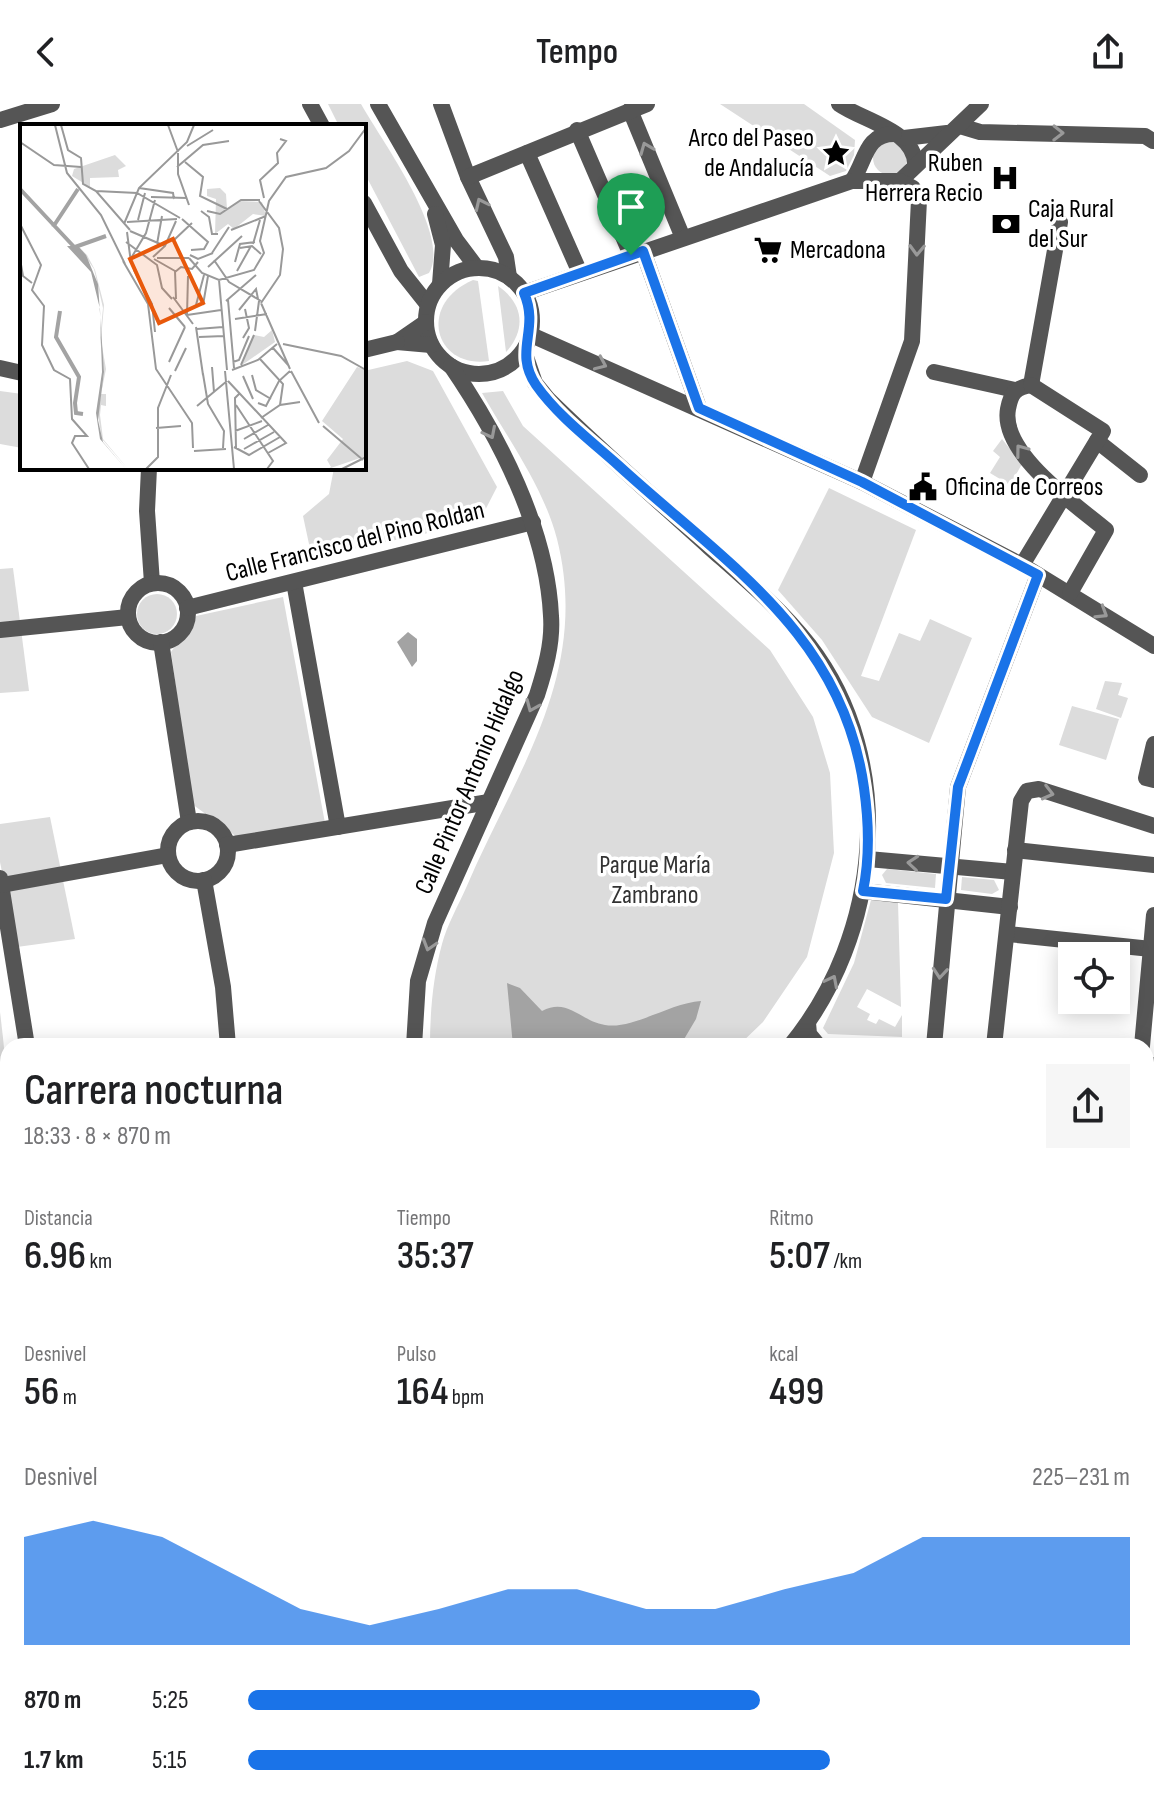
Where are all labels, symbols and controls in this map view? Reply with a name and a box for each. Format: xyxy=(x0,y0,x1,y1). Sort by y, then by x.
icon: back xyxy=(24,30,68,74)
icon: share xyxy=(1086,30,1130,74)
text: Tempo xyxy=(536,31,618,74)
place label: Arco del Paseo de Andalucía xyxy=(688,123,814,184)
inset map xyxy=(20,124,366,470)
one-way arrow xyxy=(1052,124,1065,142)
place icon: Arco del Paseo de Andalucía xyxy=(821,138,851,168)
one-way arrow xyxy=(639,142,655,156)
place label: Ruben Herrera Recio xyxy=(865,148,983,209)
hospital icon: Ruben Herrera Recio xyxy=(990,163,1020,193)
pin xyxy=(597,173,665,255)
icon: arrive xyxy=(609,185,653,229)
place label: Caja Rural del Sur xyxy=(1028,194,1114,255)
one-way arrow xyxy=(475,198,491,213)
bank icon: Caja Rural del Sur xyxy=(991,209,1021,239)
supermarket icon: Mercadona xyxy=(753,235,783,265)
place label: Mercadona xyxy=(790,235,886,266)
one-way arrow xyxy=(909,244,926,257)
one-way arrow xyxy=(593,354,607,370)
one-way arrow xyxy=(480,425,495,440)
one-way arrow xyxy=(1016,444,1030,459)
public building icon: Oficina de Correos xyxy=(908,472,938,502)
place label: Oficina de Correos xyxy=(945,472,1103,503)
street label: Calle Francisco del Pino Roldan xyxy=(222,495,488,589)
one-way arrow xyxy=(1093,604,1108,619)
street label: Calle Pintor Antonio Hidalgo xyxy=(409,665,531,899)
one-way arrow xyxy=(525,698,541,712)
one-way arrow xyxy=(1041,783,1055,800)
park label: Parque María Zambrano xyxy=(599,850,711,911)
one-way arrow xyxy=(906,854,919,871)
one-way arrow xyxy=(422,937,438,951)
map controls xyxy=(1058,942,1130,1014)
button: locate xyxy=(1058,942,1130,1014)
one-way arrow xyxy=(931,967,948,980)
one-way arrow xyxy=(822,974,838,989)
text: Carrera nocturna xyxy=(24,1064,283,1117)
button: share xyxy=(1046,1064,1130,1148)
text: 18:33 · 8 × 870 m xyxy=(24,1121,171,1152)
text: Distancia xyxy=(24,1205,93,1232)
text: Tiempo xyxy=(397,1205,451,1232)
text: Ritmo xyxy=(769,1205,814,1232)
text: 6.96 xyxy=(24,1232,86,1280)
text: 35:37 xyxy=(397,1232,474,1280)
text: 5:07 xyxy=(769,1232,830,1280)
text: km xyxy=(86,1248,112,1275)
text: /km xyxy=(830,1248,862,1275)
text: Desnivel xyxy=(24,1341,86,1368)
text: Pulso xyxy=(397,1341,436,1368)
text: kcal xyxy=(769,1341,798,1368)
text: 56 xyxy=(24,1368,59,1416)
text: 164 xyxy=(397,1368,448,1416)
text: 499 xyxy=(769,1368,824,1416)
text: m xyxy=(59,1384,77,1411)
text: bpm xyxy=(448,1384,484,1411)
text: Desnivel xyxy=(24,1462,98,1493)
text: 225–231 m xyxy=(1032,1462,1130,1493)
text: 870 m xyxy=(24,1685,81,1716)
text: 5:25 xyxy=(152,1685,188,1716)
text: 1.7 km xyxy=(24,1745,83,1776)
text: 5:15 xyxy=(152,1745,187,1776)

